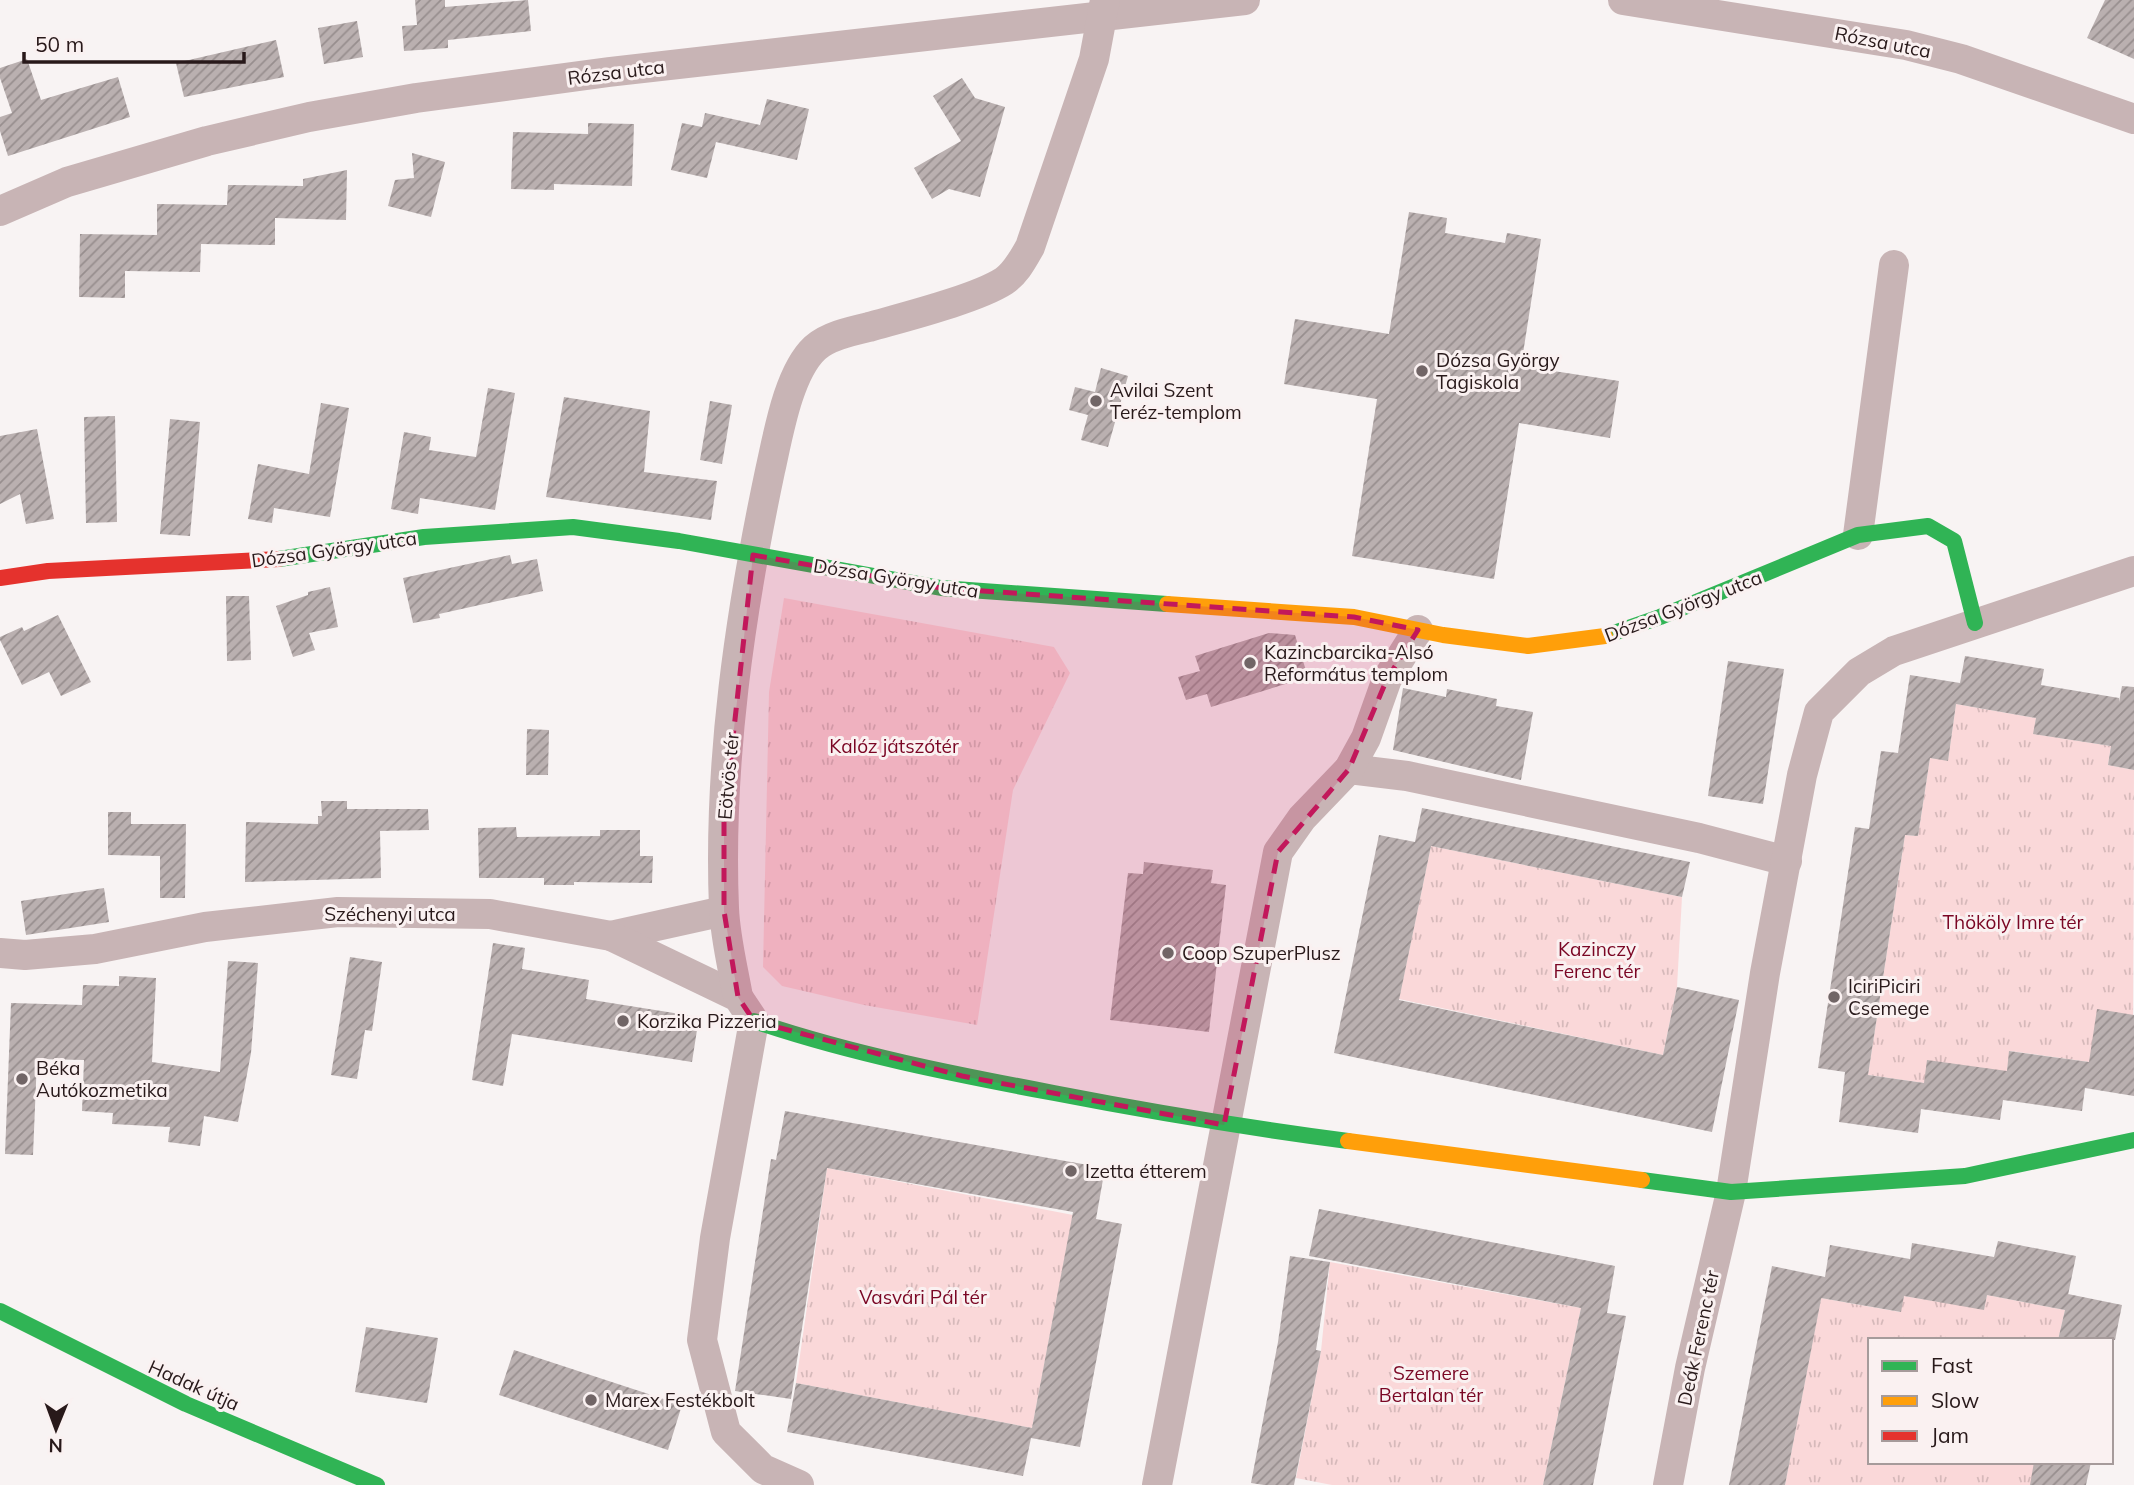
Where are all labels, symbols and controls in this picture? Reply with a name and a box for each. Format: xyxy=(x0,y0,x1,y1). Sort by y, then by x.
scale bar xyxy=(24,21,245,65)
street label: Rózsa utca xyxy=(1833,21,1933,63)
text: 50 m xyxy=(35,31,84,57)
street label: Rózsa utca xyxy=(566,54,666,90)
place label: Dózsa György Tagiskola xyxy=(1436,348,1559,394)
marker: Dózsa György Tagiskola xyxy=(1414,363,1430,379)
place label: Avilai Szent Teréz-templom xyxy=(1110,378,1242,424)
marker: Avilai Szent Teréz-templom xyxy=(1088,393,1104,409)
street label: Dózsa György utca xyxy=(250,526,418,572)
street label: Dózsa György utca xyxy=(812,553,980,603)
street label: Dózsa György utca xyxy=(1601,565,1765,647)
place label: Kazincbarcika-Alsó Református templom xyxy=(1264,640,1448,686)
marker: Kazincbarcika-Alsó Református templom xyxy=(1242,655,1258,671)
street label: Eötvös tér xyxy=(712,731,744,821)
park label: Kalóz játszótér xyxy=(829,734,959,758)
street label: Széchenyi utca xyxy=(324,902,456,926)
park label: Thököly Imre tér xyxy=(1943,910,2084,934)
park label: Kazinczy Ferenc tér xyxy=(1553,937,1641,983)
place label: Coop SzuperPlusz xyxy=(1182,941,1341,965)
marker: Coop SzuperPlusz xyxy=(1160,945,1176,961)
place label: IciriPiciri Csemege xyxy=(1848,974,1929,1020)
marker: IciriPiciri Csemege xyxy=(1826,989,1842,1005)
place label: Korzika Pizzeria xyxy=(637,1009,777,1033)
marker: Korzika Pizzeria xyxy=(615,1013,631,1029)
place label: Béka Autókozmetika xyxy=(36,1056,168,1102)
marker: Béka Autókozmetika xyxy=(14,1071,30,1087)
place label: Izetta étterem xyxy=(1085,1159,1207,1183)
marker: Izetta étterem xyxy=(1063,1163,1079,1179)
street label: Deák Ferenc tér xyxy=(1672,1268,1724,1408)
park label: Vasvári Pál tér xyxy=(859,1285,987,1309)
legend xyxy=(1868,1338,2113,1464)
text: Fast xyxy=(1931,1352,1973,1378)
street label: Hadak útja xyxy=(145,1354,243,1416)
park label: Szemere Bertalan tér xyxy=(1379,1361,1483,1407)
text: Slow xyxy=(1931,1387,1979,1413)
place label: Marex Festékbolt xyxy=(605,1388,755,1412)
marker: Marex Festékbolt xyxy=(583,1392,599,1408)
north arrow xyxy=(21,1394,91,1464)
text: Jam xyxy=(1931,1422,1969,1448)
text: N xyxy=(48,1434,63,1458)

